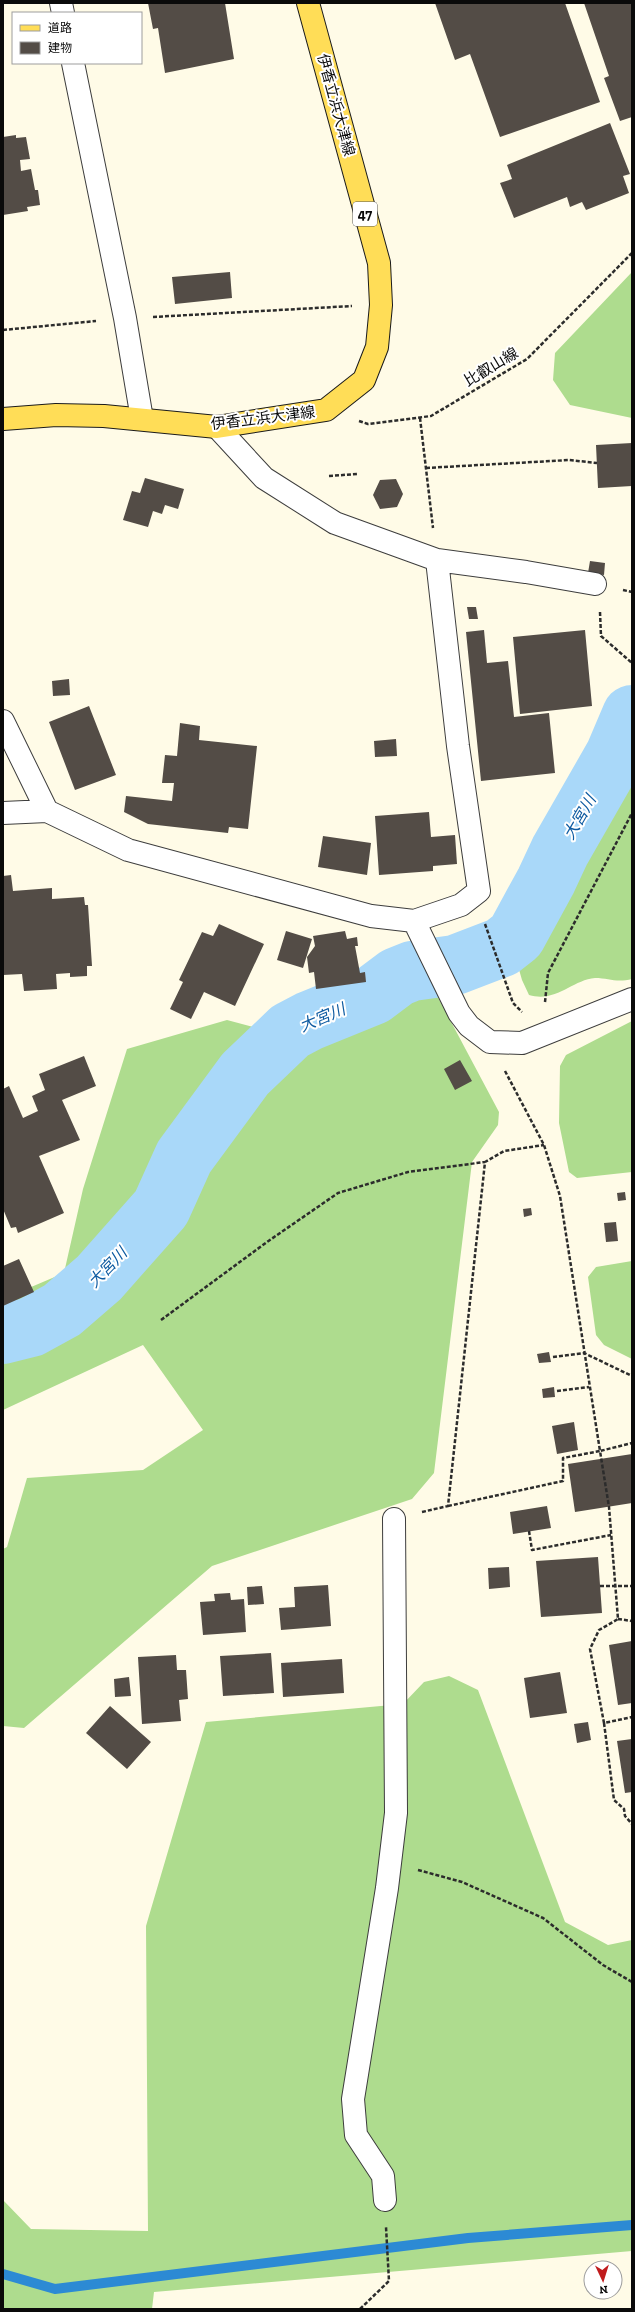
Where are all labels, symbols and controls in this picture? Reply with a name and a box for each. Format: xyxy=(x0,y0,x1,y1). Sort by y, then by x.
legend xyxy=(12,12,142,64)
text: 道路 xyxy=(48,21,72,35)
text: 建物 xyxy=(48,41,72,55)
street label: 伊香立浜大津線 xyxy=(314,52,358,158)
road number: 47 xyxy=(353,202,377,226)
street label: 比叡山線 xyxy=(461,344,521,390)
street label: 伊香立浜大津線 xyxy=(210,403,316,433)
water label: 大宮川 xyxy=(559,790,601,843)
water label: 大宮川 xyxy=(296,999,350,1036)
water label: 大宮川 xyxy=(84,1242,132,1291)
north arrow xyxy=(583,2260,623,2300)
text: N xyxy=(598,2283,608,2296)

